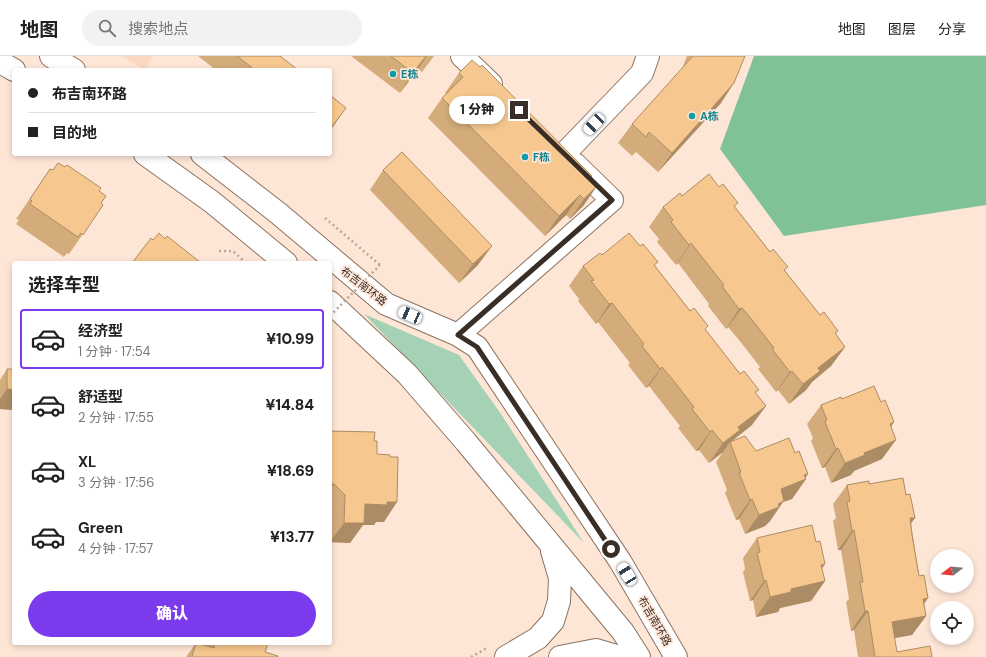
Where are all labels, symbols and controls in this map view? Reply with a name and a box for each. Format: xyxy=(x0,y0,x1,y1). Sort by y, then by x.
search box xyxy=(82,10,362,46)
text: 地图 xyxy=(20,17,58,42)
icon: search xyxy=(96,17,118,39)
text: 搜索地点 xyxy=(128,19,188,39)
text: 地图 xyxy=(838,20,866,38)
text: 图层 xyxy=(888,20,916,38)
text: 分享 xyxy=(938,20,966,38)
place label: E栋 xyxy=(401,67,418,81)
marker: E栋 xyxy=(388,69,398,79)
text: 布吉南环路 xyxy=(52,84,127,104)
callout: 1 分钟 xyxy=(449,96,505,124)
text: 1 分钟 xyxy=(460,101,494,118)
route end xyxy=(510,101,528,119)
place label: A栋 xyxy=(700,109,719,123)
car xyxy=(581,111,607,137)
marker: A栋 xyxy=(687,111,697,121)
text: 目的地 xyxy=(52,123,97,143)
place label: F栋 xyxy=(533,150,550,164)
marker: F栋 xyxy=(520,152,530,162)
street label: 布吉南环路 xyxy=(338,264,390,308)
text: 选择车型 xyxy=(28,273,100,297)
car xyxy=(397,305,423,325)
icon: car xyxy=(30,321,66,357)
text: 经济型 xyxy=(78,321,123,341)
text: ¥10.99 xyxy=(266,329,314,349)
text: 1 分钟 · 17:54 xyxy=(78,343,150,360)
icon: car xyxy=(30,387,66,423)
text: 舒适型 xyxy=(78,387,123,407)
text: ¥14.84 xyxy=(266,395,314,415)
text: 2 分钟 · 17:55 xyxy=(78,409,154,426)
text: XL xyxy=(78,452,96,472)
icon: car xyxy=(30,453,66,489)
text: ¥18.69 xyxy=(267,461,314,481)
text: 3 分钟 · 17:56 xyxy=(78,474,154,491)
text: Green xyxy=(78,518,123,538)
icon: car xyxy=(30,519,66,555)
text: ¥13.77 xyxy=(270,527,314,547)
text: 4 分钟 · 17:57 xyxy=(78,540,153,557)
route start xyxy=(602,540,620,558)
north arrow xyxy=(930,549,974,593)
map controls xyxy=(930,549,974,645)
car xyxy=(616,561,638,587)
button: 确认 xyxy=(28,591,316,637)
street label: 布吉南环路 xyxy=(635,594,675,648)
button: locate xyxy=(930,601,974,645)

